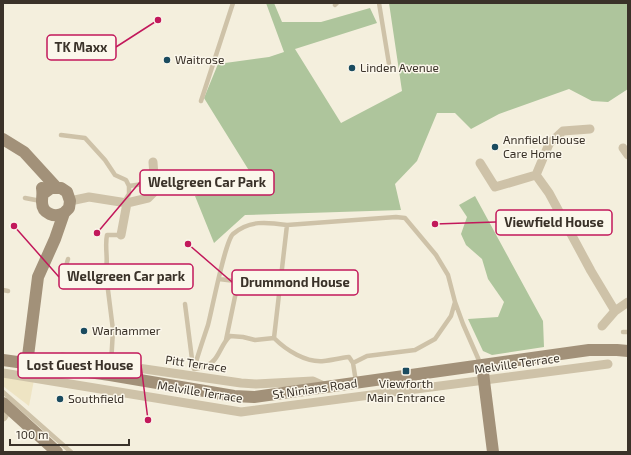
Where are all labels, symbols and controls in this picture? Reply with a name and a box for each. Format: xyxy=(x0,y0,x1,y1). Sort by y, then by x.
callout: TK Maxx xyxy=(47,35,116,60)
text: TK Maxx xyxy=(55,39,108,55)
place label: Waitrose xyxy=(175,52,224,66)
marker: Waitrose xyxy=(162,55,172,65)
place label: Linden Avenue xyxy=(360,60,439,74)
marker: Linden Avenue xyxy=(347,63,357,73)
place label: Annfield House Care Home xyxy=(503,132,585,160)
marker: Annfield House Care Home xyxy=(490,142,500,152)
callout: Wellgreen Car Park xyxy=(140,170,274,195)
text: Wellgreen Car Park xyxy=(148,174,267,190)
callout: Viewfield House xyxy=(496,210,612,235)
text: Viewfield House xyxy=(504,214,604,230)
callout: Wellgreen Car park xyxy=(59,264,193,289)
text: Wellgreen Car park xyxy=(67,268,186,284)
callout: Drummond House xyxy=(232,270,358,295)
text: Drummond House xyxy=(240,274,350,290)
place label: Warhammer xyxy=(92,323,161,337)
marker: Warhammer xyxy=(79,326,89,336)
street label: Melville Terrace xyxy=(473,350,560,376)
street label: Pitt Terrace xyxy=(164,352,228,374)
callout: Lost Guest House xyxy=(18,353,141,378)
text: Lost Guest House xyxy=(27,357,133,373)
marker: Viewforth Main Entrance xyxy=(401,366,411,376)
street label: St Ninians Road xyxy=(272,375,358,401)
place label: Viewforth Main Entrance xyxy=(367,376,445,404)
street label: Melville Terrace xyxy=(157,377,244,405)
place label: Southfield xyxy=(68,391,124,405)
marker: Southfield xyxy=(55,394,65,404)
scale bar xyxy=(10,421,129,447)
text: 100 m xyxy=(16,427,48,441)

